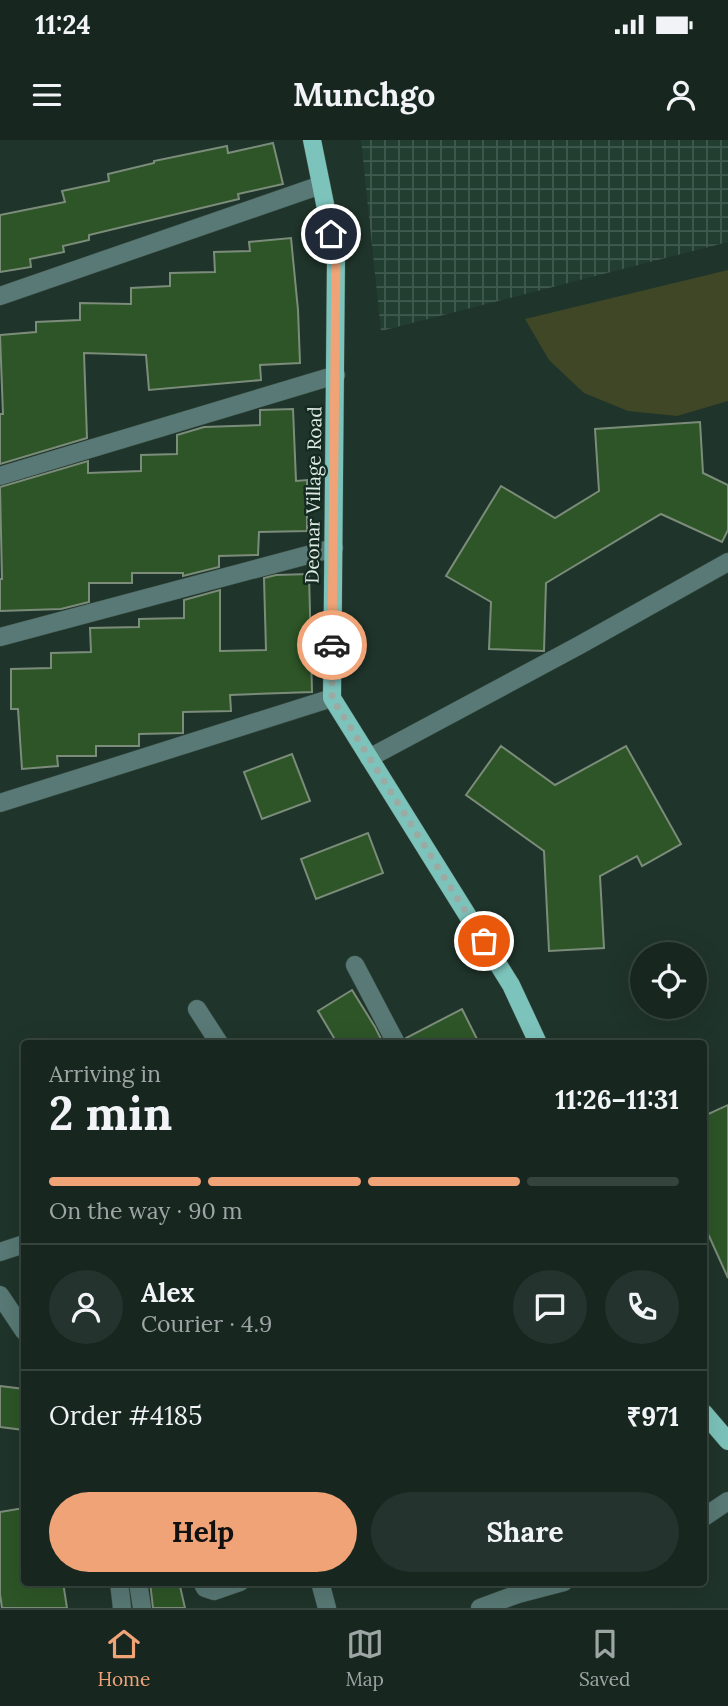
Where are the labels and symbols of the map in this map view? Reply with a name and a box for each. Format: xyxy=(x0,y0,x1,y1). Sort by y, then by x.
pin xyxy=(301,204,361,264)
street label: Deonar Village Road xyxy=(299,406,327,584)
courier xyxy=(297,610,367,680)
pin xyxy=(454,911,514,971)

